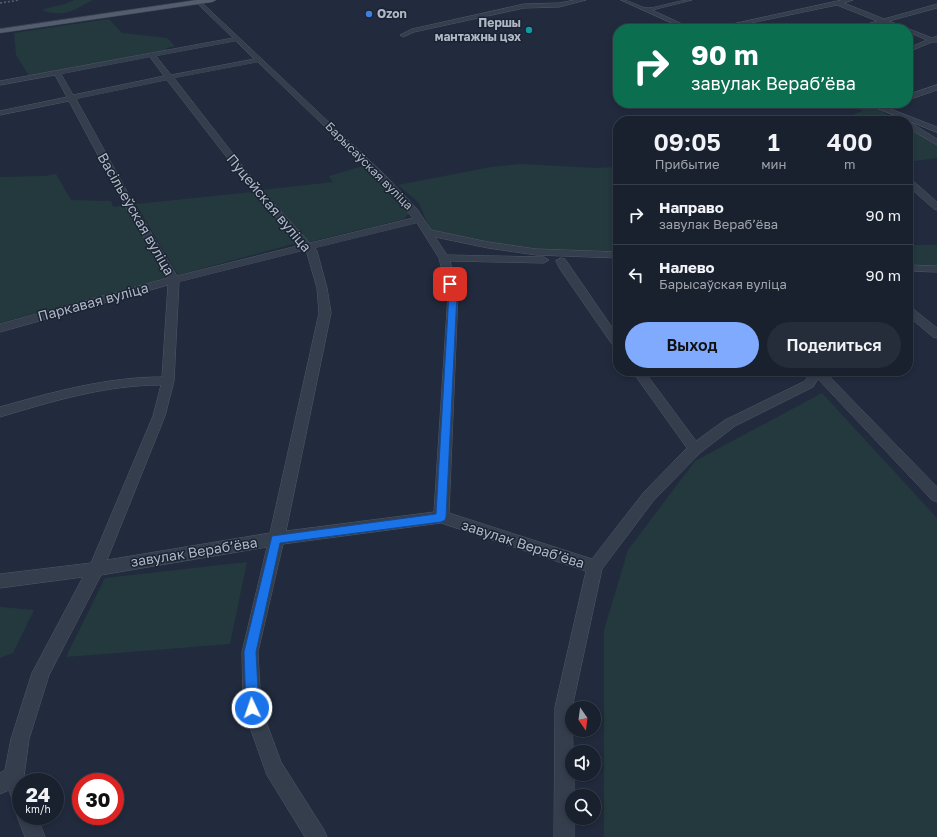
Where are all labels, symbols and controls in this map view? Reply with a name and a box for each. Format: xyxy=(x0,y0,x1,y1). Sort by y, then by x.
place label: Ozon xyxy=(377,6,407,21)
marker: Ozon xyxy=(364,9,374,19)
place label: Першы мантажны цэх xyxy=(435,15,521,44)
marker: Першы мантажны цэх xyxy=(524,25,534,35)
text: 90 m xyxy=(691,38,758,71)
icon: right xyxy=(625,40,677,92)
text: завулак Верабʼёва xyxy=(691,72,856,94)
street label: Барысаўская вуліца xyxy=(322,119,416,213)
text: 09:05 xyxy=(653,127,721,156)
text: 1 xyxy=(768,127,780,156)
text: 400 xyxy=(827,127,873,156)
street label: Васільеўская вуліца xyxy=(94,150,178,278)
street label: Пуцейская вуліца xyxy=(224,150,315,255)
text: Прибытие xyxy=(655,156,719,172)
text: мин xyxy=(761,156,786,172)
text: m xyxy=(844,156,855,172)
text: Направо xyxy=(659,198,724,216)
icon: right xyxy=(625,204,647,226)
text: 90 m xyxy=(866,206,901,224)
text: завулак Верабʼёва xyxy=(659,216,778,232)
text: Налево xyxy=(659,258,715,276)
icon: left xyxy=(625,264,647,286)
text: 90 m xyxy=(866,266,901,284)
pin xyxy=(433,267,467,301)
icon: arrive xyxy=(439,273,461,295)
text: Барысаўская вуліца xyxy=(659,276,787,292)
street label: Паркавая вуліца xyxy=(36,279,150,324)
button: Выход xyxy=(625,322,759,368)
button: Поделиться xyxy=(767,322,901,368)
street label: завулак Верабʼёва xyxy=(460,516,587,571)
street label: завулак Верабʼёва xyxy=(129,533,259,570)
position arrow xyxy=(231,687,273,729)
north arrow xyxy=(565,701,601,737)
map controls xyxy=(565,701,601,825)
button: sound xyxy=(565,745,601,781)
speed limit sign: 30 xyxy=(72,773,124,825)
text: 24 xyxy=(26,782,50,806)
button: search xyxy=(565,789,601,825)
text: km/h xyxy=(25,803,51,815)

